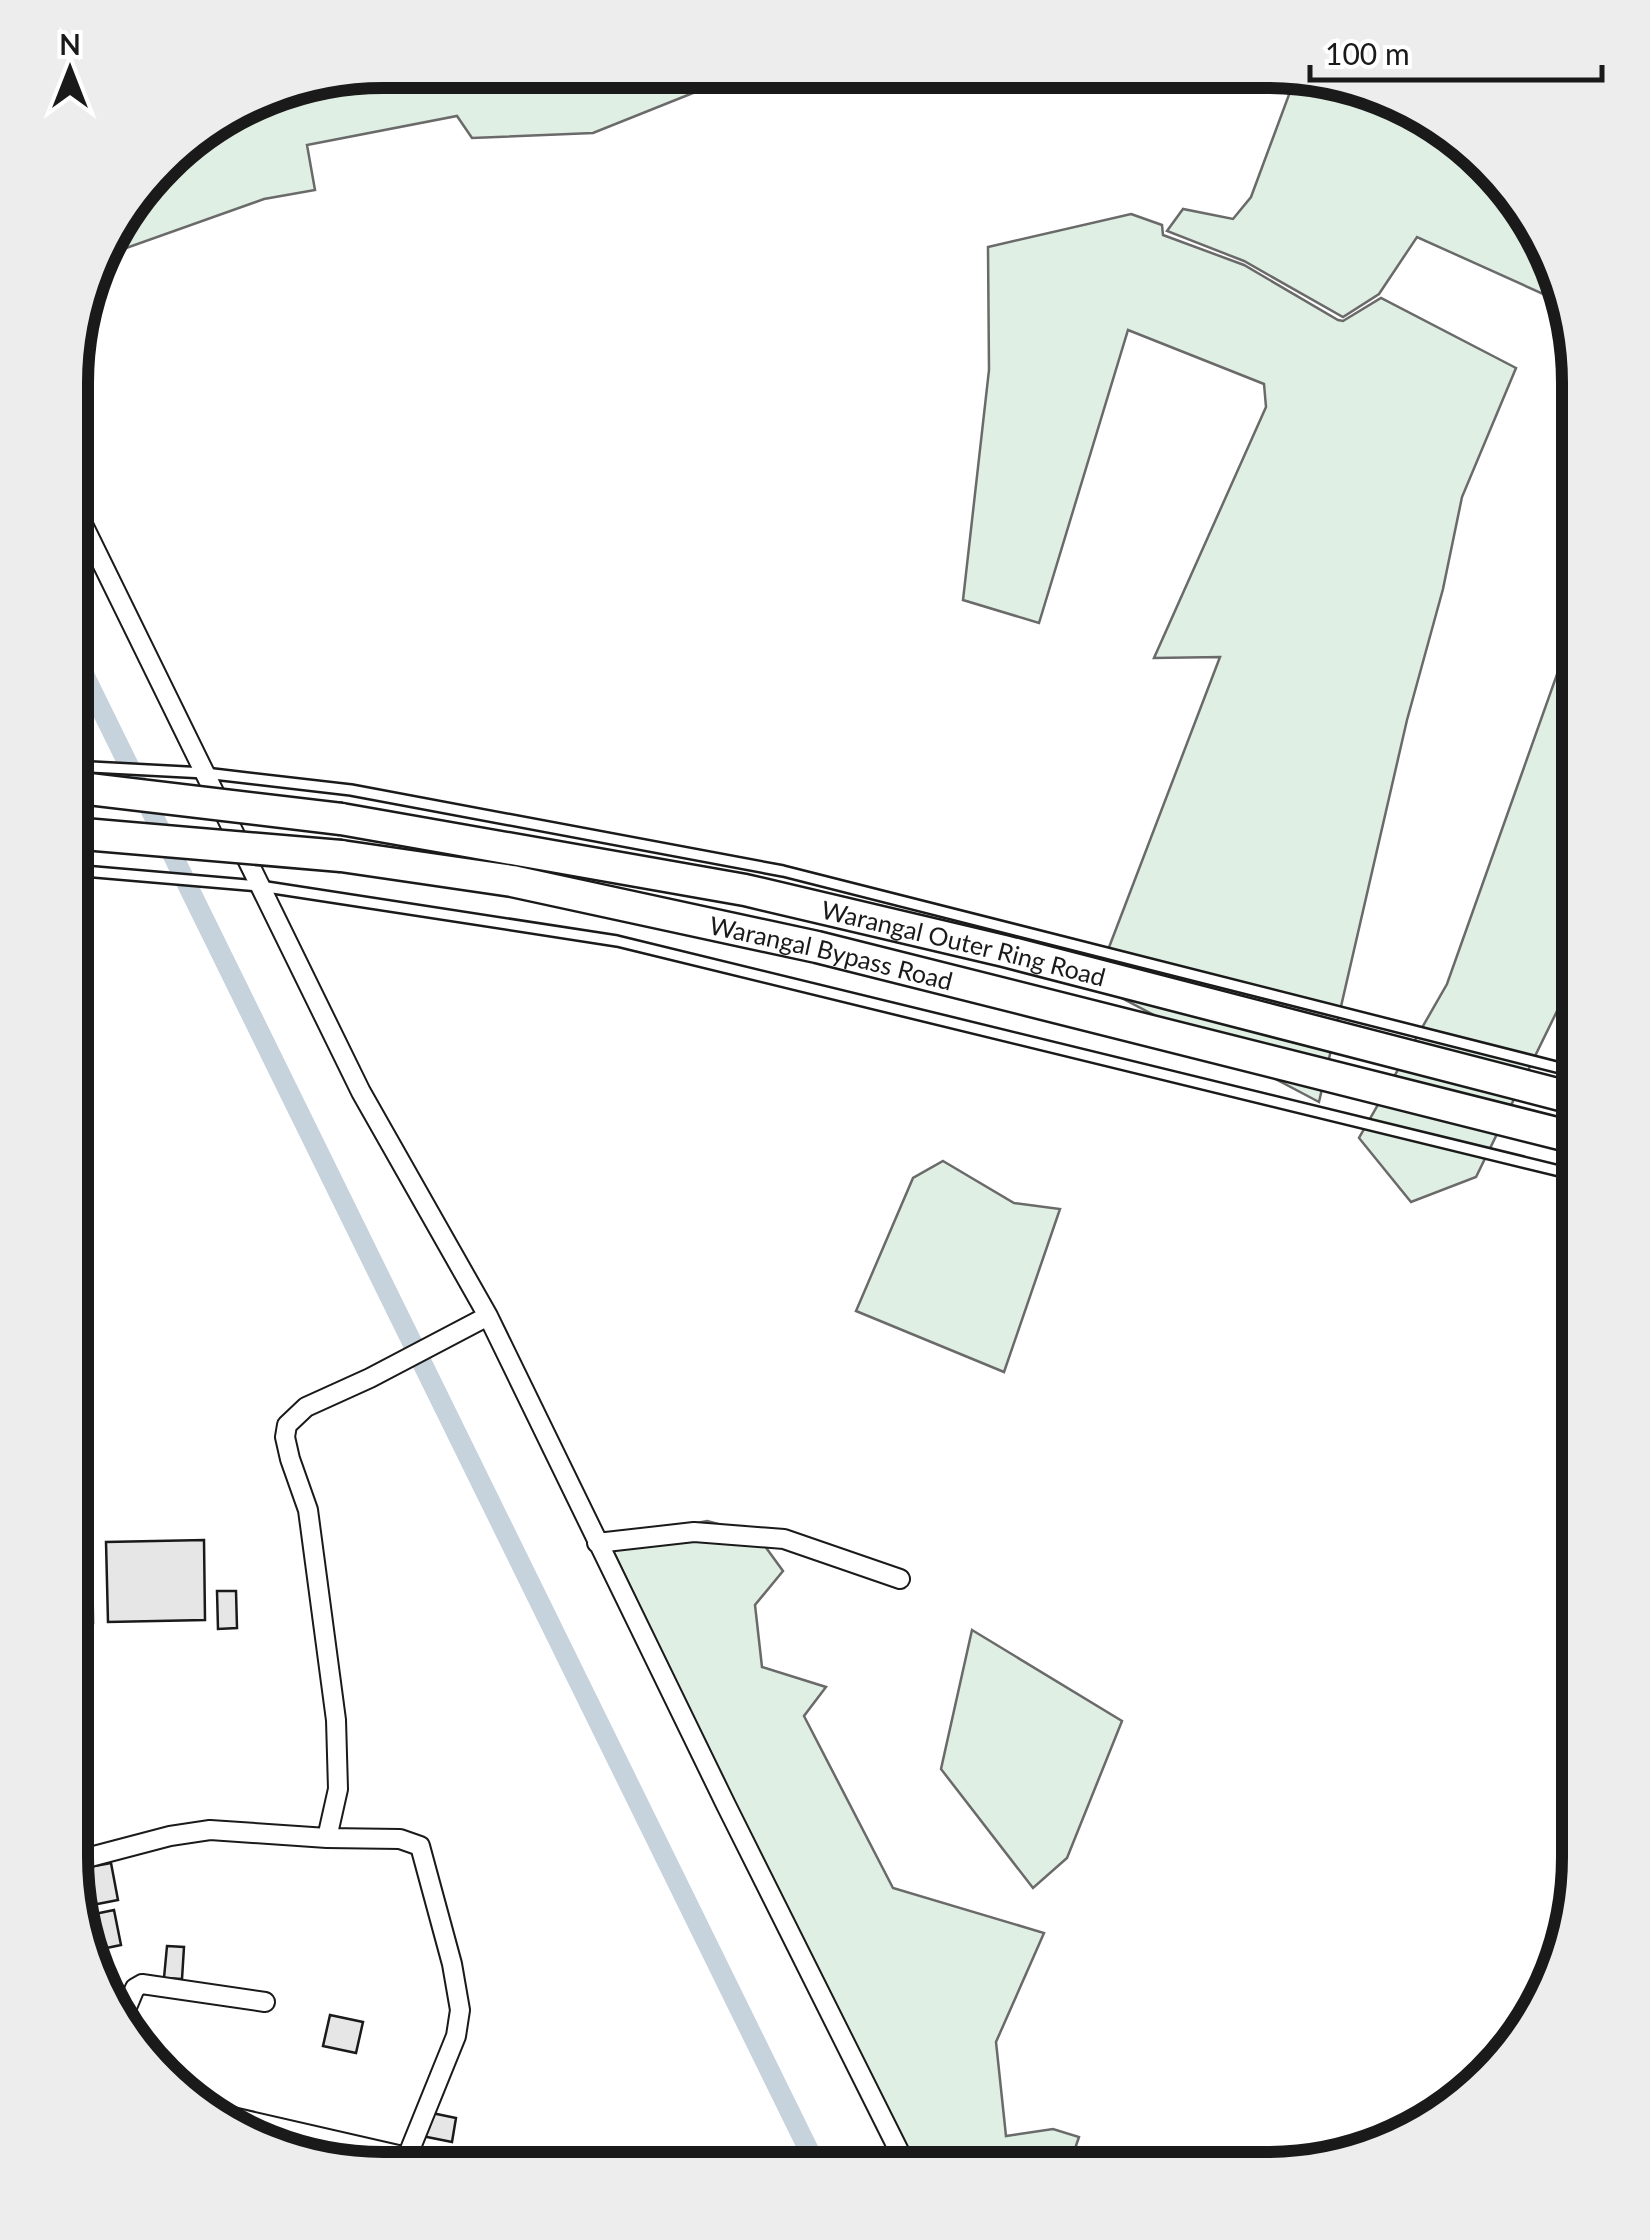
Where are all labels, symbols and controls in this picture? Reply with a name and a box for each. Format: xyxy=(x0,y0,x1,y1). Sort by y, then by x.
north arrow xyxy=(20,20,120,120)
scale bar xyxy=(1310,20,1602,82)
text: N xyxy=(59,27,81,61)
text: 100 m xyxy=(1325,35,1410,71)
street label: Warangal Outer Ring Road xyxy=(819,894,1109,992)
street label: Warangal Bypass Road xyxy=(707,909,956,996)

